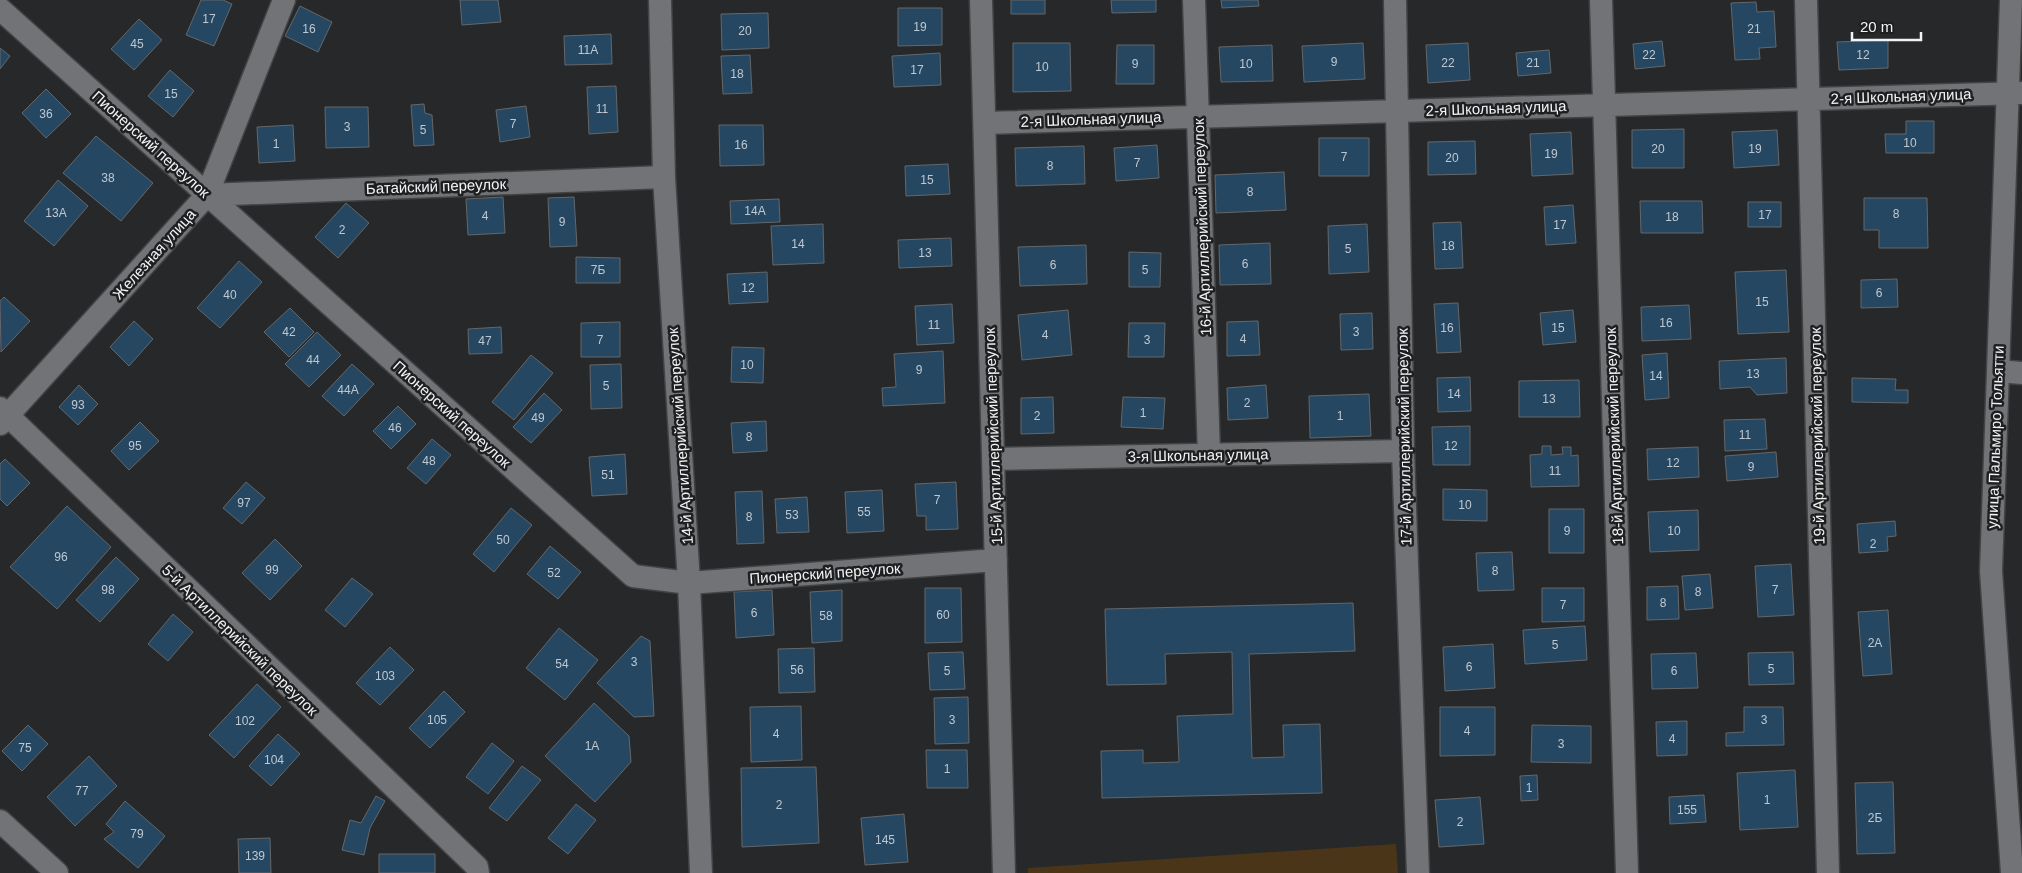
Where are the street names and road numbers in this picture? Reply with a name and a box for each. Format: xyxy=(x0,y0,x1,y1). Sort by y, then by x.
street label: 2-я Школьная улица xyxy=(1830,85,1972,107)
street label: Пионерский переулок xyxy=(89,87,213,201)
street label: 2-я Школьная улица xyxy=(1425,97,1567,119)
street label: 2-я Школьная улица xyxy=(1020,108,1162,130)
street label: 16-й Артиллерийский переулок xyxy=(1190,118,1214,336)
street label: Батайский переулок xyxy=(366,175,507,197)
street label: Железная улица xyxy=(109,205,199,303)
street label: 14-й Артиллерийский переулок xyxy=(664,327,696,545)
street label: 15-й Артиллерийский переулок xyxy=(981,327,1005,545)
street label: 18-й Артиллерийский переулок xyxy=(1602,327,1626,545)
street label: 19-й Артиллерийский переулок xyxy=(1807,327,1827,545)
street label: 17-й Артиллерийский переулок xyxy=(1394,328,1414,546)
street label: улица Пальмиро Тольятти xyxy=(1983,345,2007,529)
street label: Пионерский переулок xyxy=(390,357,514,471)
street label: 3-я Школьная улица xyxy=(1127,445,1269,465)
street label: Пионерский переулок xyxy=(749,559,902,587)
street label: 5-й Артиллерийский переулок xyxy=(159,561,321,719)

